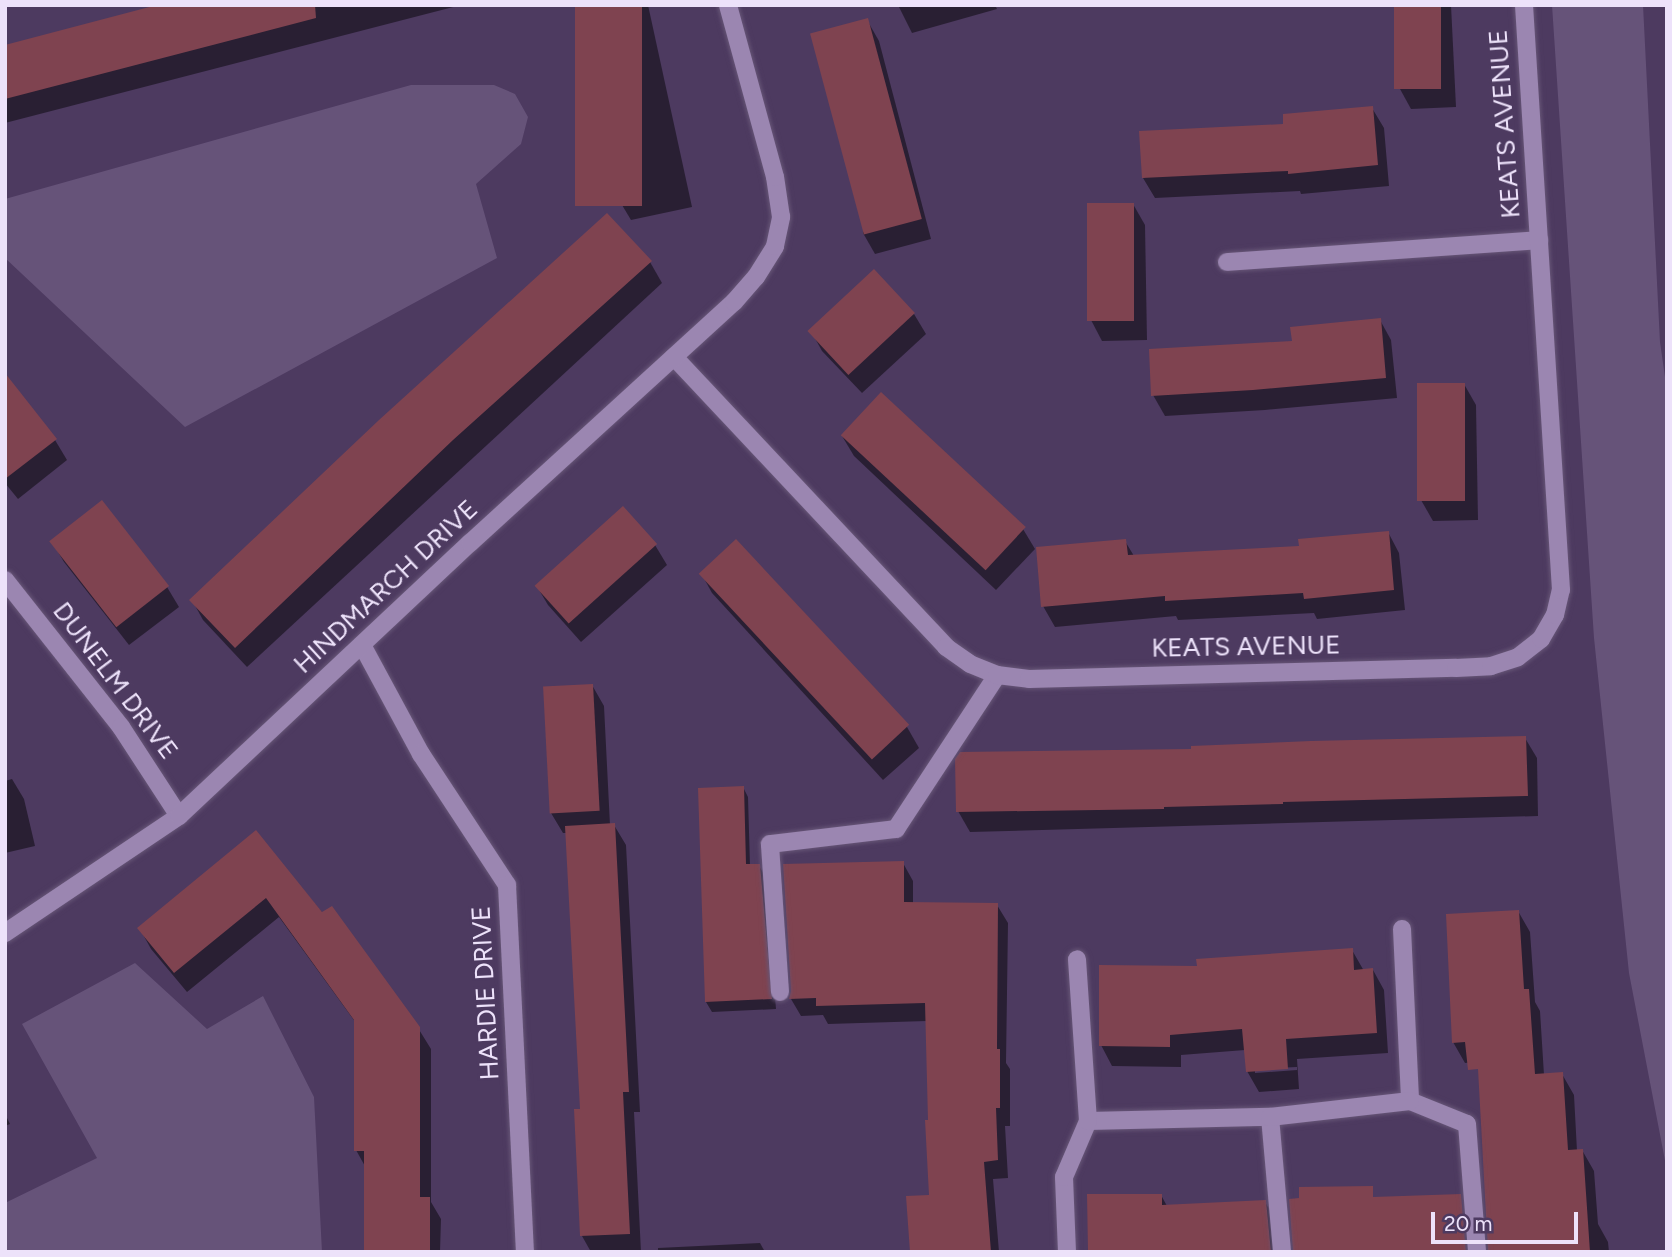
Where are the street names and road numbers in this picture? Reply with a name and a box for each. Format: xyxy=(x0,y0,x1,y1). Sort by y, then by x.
street label: KEATS AVENUE xyxy=(1483,29,1527,219)
street label: HINDMARCH DRIVE xyxy=(288,494,484,680)
street label: DUNELM DRIVE xyxy=(46,596,184,766)
street label: KEATS AVENUE xyxy=(1151,630,1341,664)
street label: HARDIE DRIVE xyxy=(466,905,506,1081)

